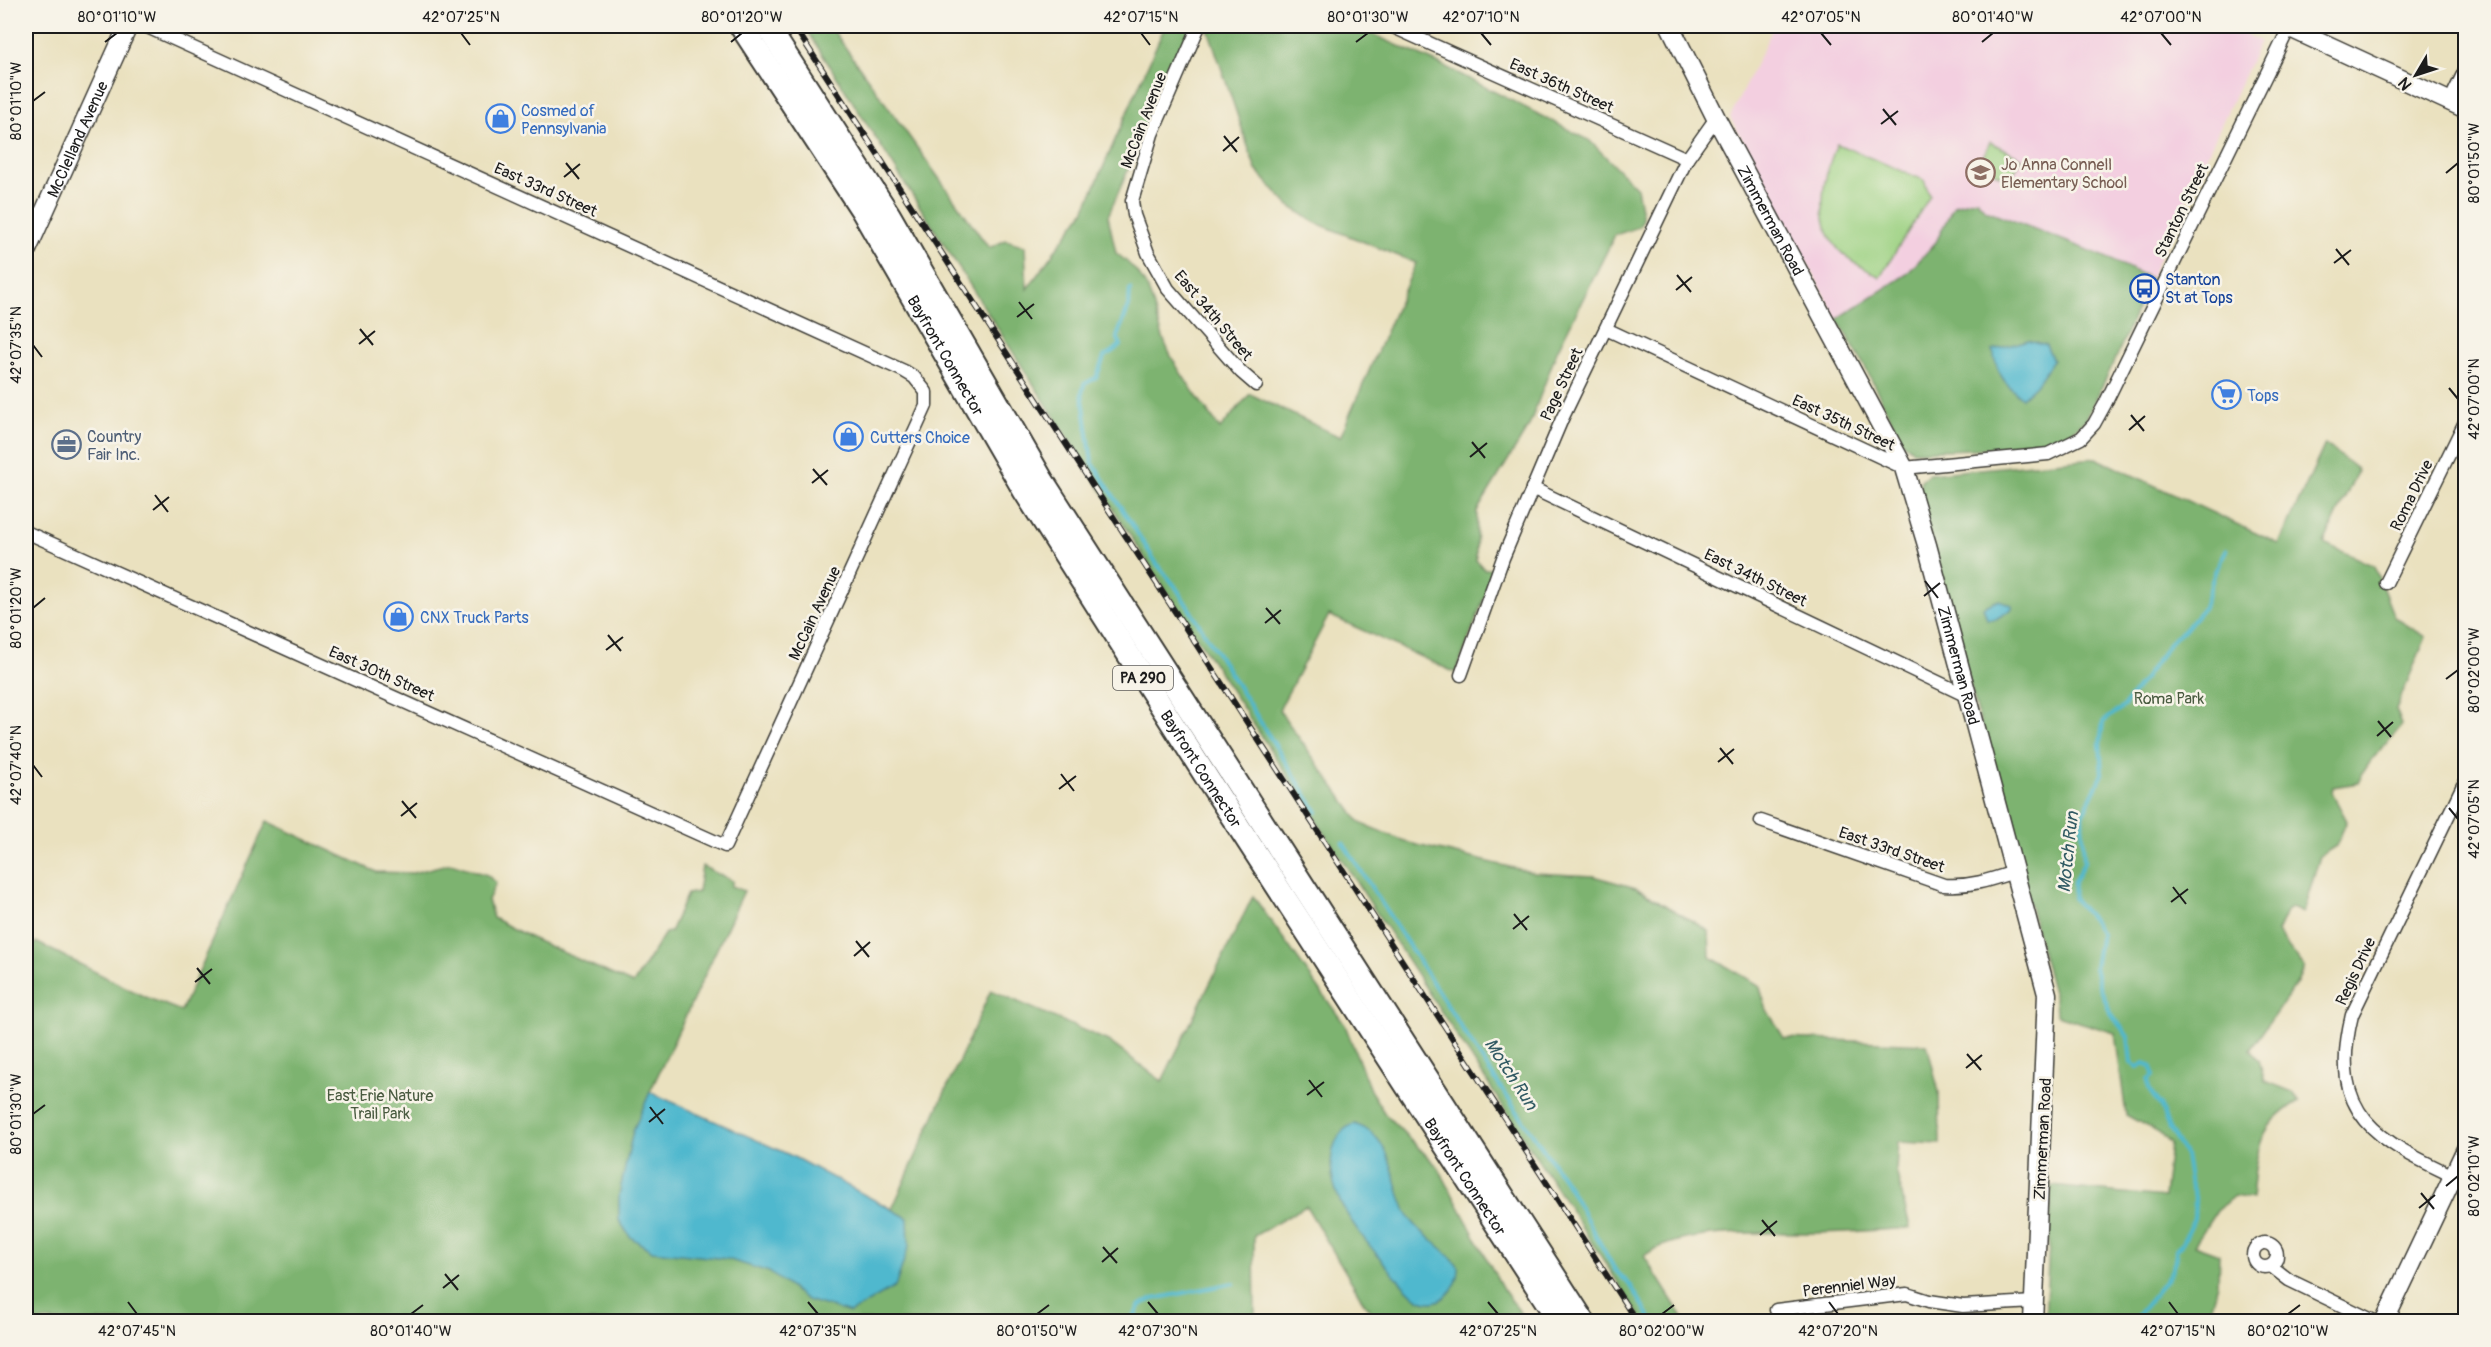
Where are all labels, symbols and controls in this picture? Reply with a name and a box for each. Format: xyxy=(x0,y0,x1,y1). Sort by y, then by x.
text: 80°01'10"W xyxy=(78,8,156,27)
text: 42°07'25"N xyxy=(422,8,500,27)
text: 80°01'20"W xyxy=(702,8,783,27)
text: 42°07'15"N xyxy=(1103,8,1179,27)
text: 80°01'30"W xyxy=(1328,8,1409,27)
text: 42°07'10"N xyxy=(1442,8,1520,27)
text: 42°07'05"N xyxy=(1781,8,1861,27)
text: 80°01'40"W xyxy=(1952,8,2034,27)
text: 42°07'00"N xyxy=(2120,8,2202,27)
north arrow xyxy=(2386,45,2446,105)
street label: East 36th Street xyxy=(1506,54,1617,118)
text: 80°01'10"W xyxy=(7,62,26,140)
street label: McCain Avenue xyxy=(1116,69,1171,171)
text: N xyxy=(2394,73,2416,94)
street label: McClelland Avenue xyxy=(43,78,113,201)
place label: Cosmed of Pennsylvania xyxy=(521,101,607,139)
shop icon: Cosmed of Pennsylvania xyxy=(484,103,516,135)
text: 80°01'50"W xyxy=(2465,122,2484,203)
place label: Jo Anna Connell Elementary School xyxy=(2001,155,2127,193)
school or university icon: Jo Anna Connell Elementary School xyxy=(1964,157,1996,189)
street label: East 33rd Street xyxy=(491,158,601,222)
street label: Stanton Street xyxy=(2150,160,2214,261)
street label: Zimmerman Road xyxy=(1732,162,1808,279)
street label: East 34th Street xyxy=(1170,266,1257,365)
place label: Stanton St at Tops xyxy=(2165,270,2233,308)
bus stop icon: Stanton St at Tops xyxy=(2128,272,2160,304)
street label: Bayfront Connector xyxy=(903,292,988,420)
text: 42°07'35"N xyxy=(7,306,26,384)
street label: Page Street xyxy=(1536,344,1588,424)
text: 42°07'00"N xyxy=(2465,358,2484,440)
supermarket icon: Tops xyxy=(2210,379,2242,411)
place label: Tops xyxy=(2247,386,2279,406)
street label: East 35th Street xyxy=(1789,390,1899,456)
shop icon: Cutters Choice xyxy=(833,421,865,453)
place label: Country Fair Inc. xyxy=(87,427,142,465)
place label: Cutters Choice xyxy=(870,428,970,448)
office icon: Country Fair Inc. xyxy=(50,429,82,461)
street label: Roma Drive xyxy=(2386,457,2438,534)
street label: East 34th Street xyxy=(1701,544,1811,612)
street label: McCain Avenue xyxy=(784,563,845,664)
text: 80°01'20"W xyxy=(7,567,26,649)
shop icon: CNX Truck Parts xyxy=(383,601,415,633)
street label: Zimmerman Road xyxy=(1933,604,1984,727)
place label: CNX Truck Parts xyxy=(420,608,529,628)
text: 80°02'00"W xyxy=(2465,627,2484,713)
street label: East 30th Street xyxy=(326,642,438,706)
road number: PA 290 xyxy=(1113,666,1173,690)
park label: Roma Park xyxy=(2134,689,2205,709)
street label: Bayfront Connector xyxy=(1155,707,1246,832)
text: 42°07'40"N xyxy=(7,725,26,805)
text: 42°07'05"N xyxy=(2465,779,2484,859)
water label: Motch Run xyxy=(2053,810,2084,894)
street label: East 33rd Street xyxy=(1836,822,1948,878)
street label: Regis Drive xyxy=(2331,934,2380,1009)
water label: Motch Run xyxy=(1479,1034,1543,1115)
text: 80°01'30"W xyxy=(7,1073,26,1154)
street label: Zimmerman Road xyxy=(2030,1077,2056,1201)
park label: East Erie Nature Trail Park xyxy=(327,1086,433,1124)
street label: Bayfront Connector xyxy=(1419,1115,1510,1240)
text: 80°02'10"W xyxy=(2465,1135,2484,1217)
street label: Perenniel Way xyxy=(1801,1270,1897,1302)
text: 42°07'45"N xyxy=(98,1322,176,1341)
text: 80°01'40"W xyxy=(370,1322,452,1341)
text: 42°07'35"N xyxy=(779,1322,857,1341)
text: 80°01'50"W xyxy=(997,1322,1078,1341)
text: 42°07'30"N xyxy=(1118,1322,1198,1341)
text: 42°07'25"N xyxy=(1459,1322,1537,1341)
text: 80°02'00"W xyxy=(1619,1322,1705,1341)
text: 42°07'20"N xyxy=(1798,1322,1878,1341)
text: 42°07'15"N xyxy=(2140,1322,2216,1341)
text: 80°02'10"W xyxy=(2248,1322,2329,1341)

